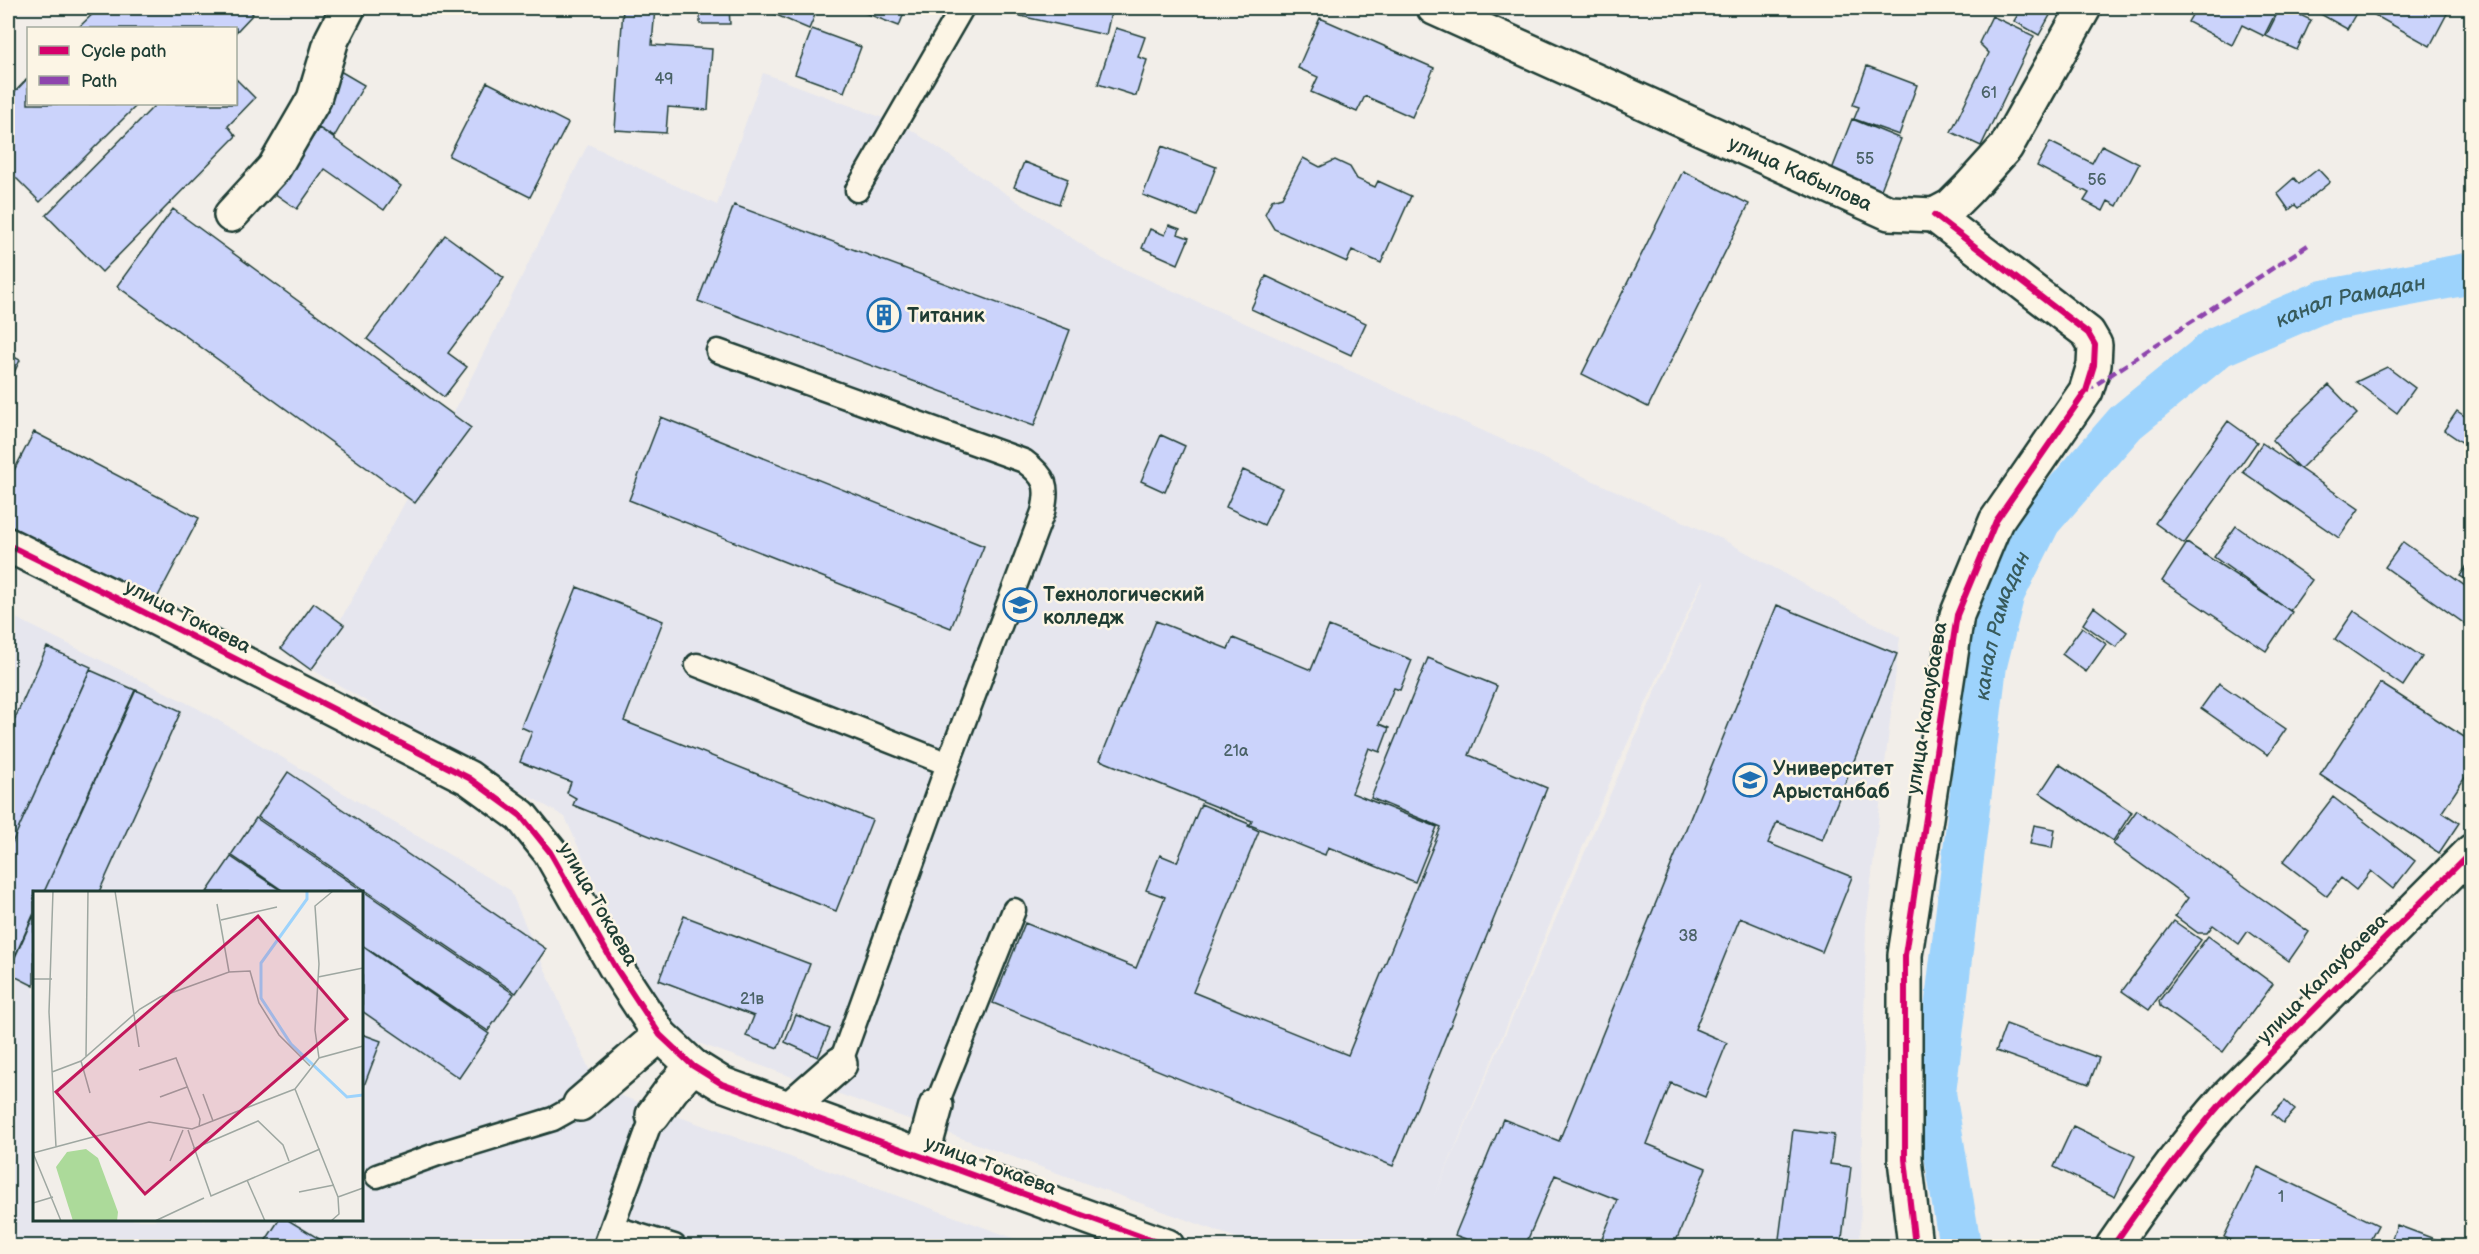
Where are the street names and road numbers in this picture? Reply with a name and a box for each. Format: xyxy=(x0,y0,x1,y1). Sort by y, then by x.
street label: улица Кабылова xyxy=(1725,131,1876,217)
street label: улица Токаева xyxy=(120,575,255,659)
street label: улица Калаубаева xyxy=(1902,620,1952,796)
street label: улица Токаева xyxy=(553,839,643,971)
street label: улица Калаубаева xyxy=(2253,909,2393,1049)
street label: улица Токаева xyxy=(922,1131,1060,1201)

